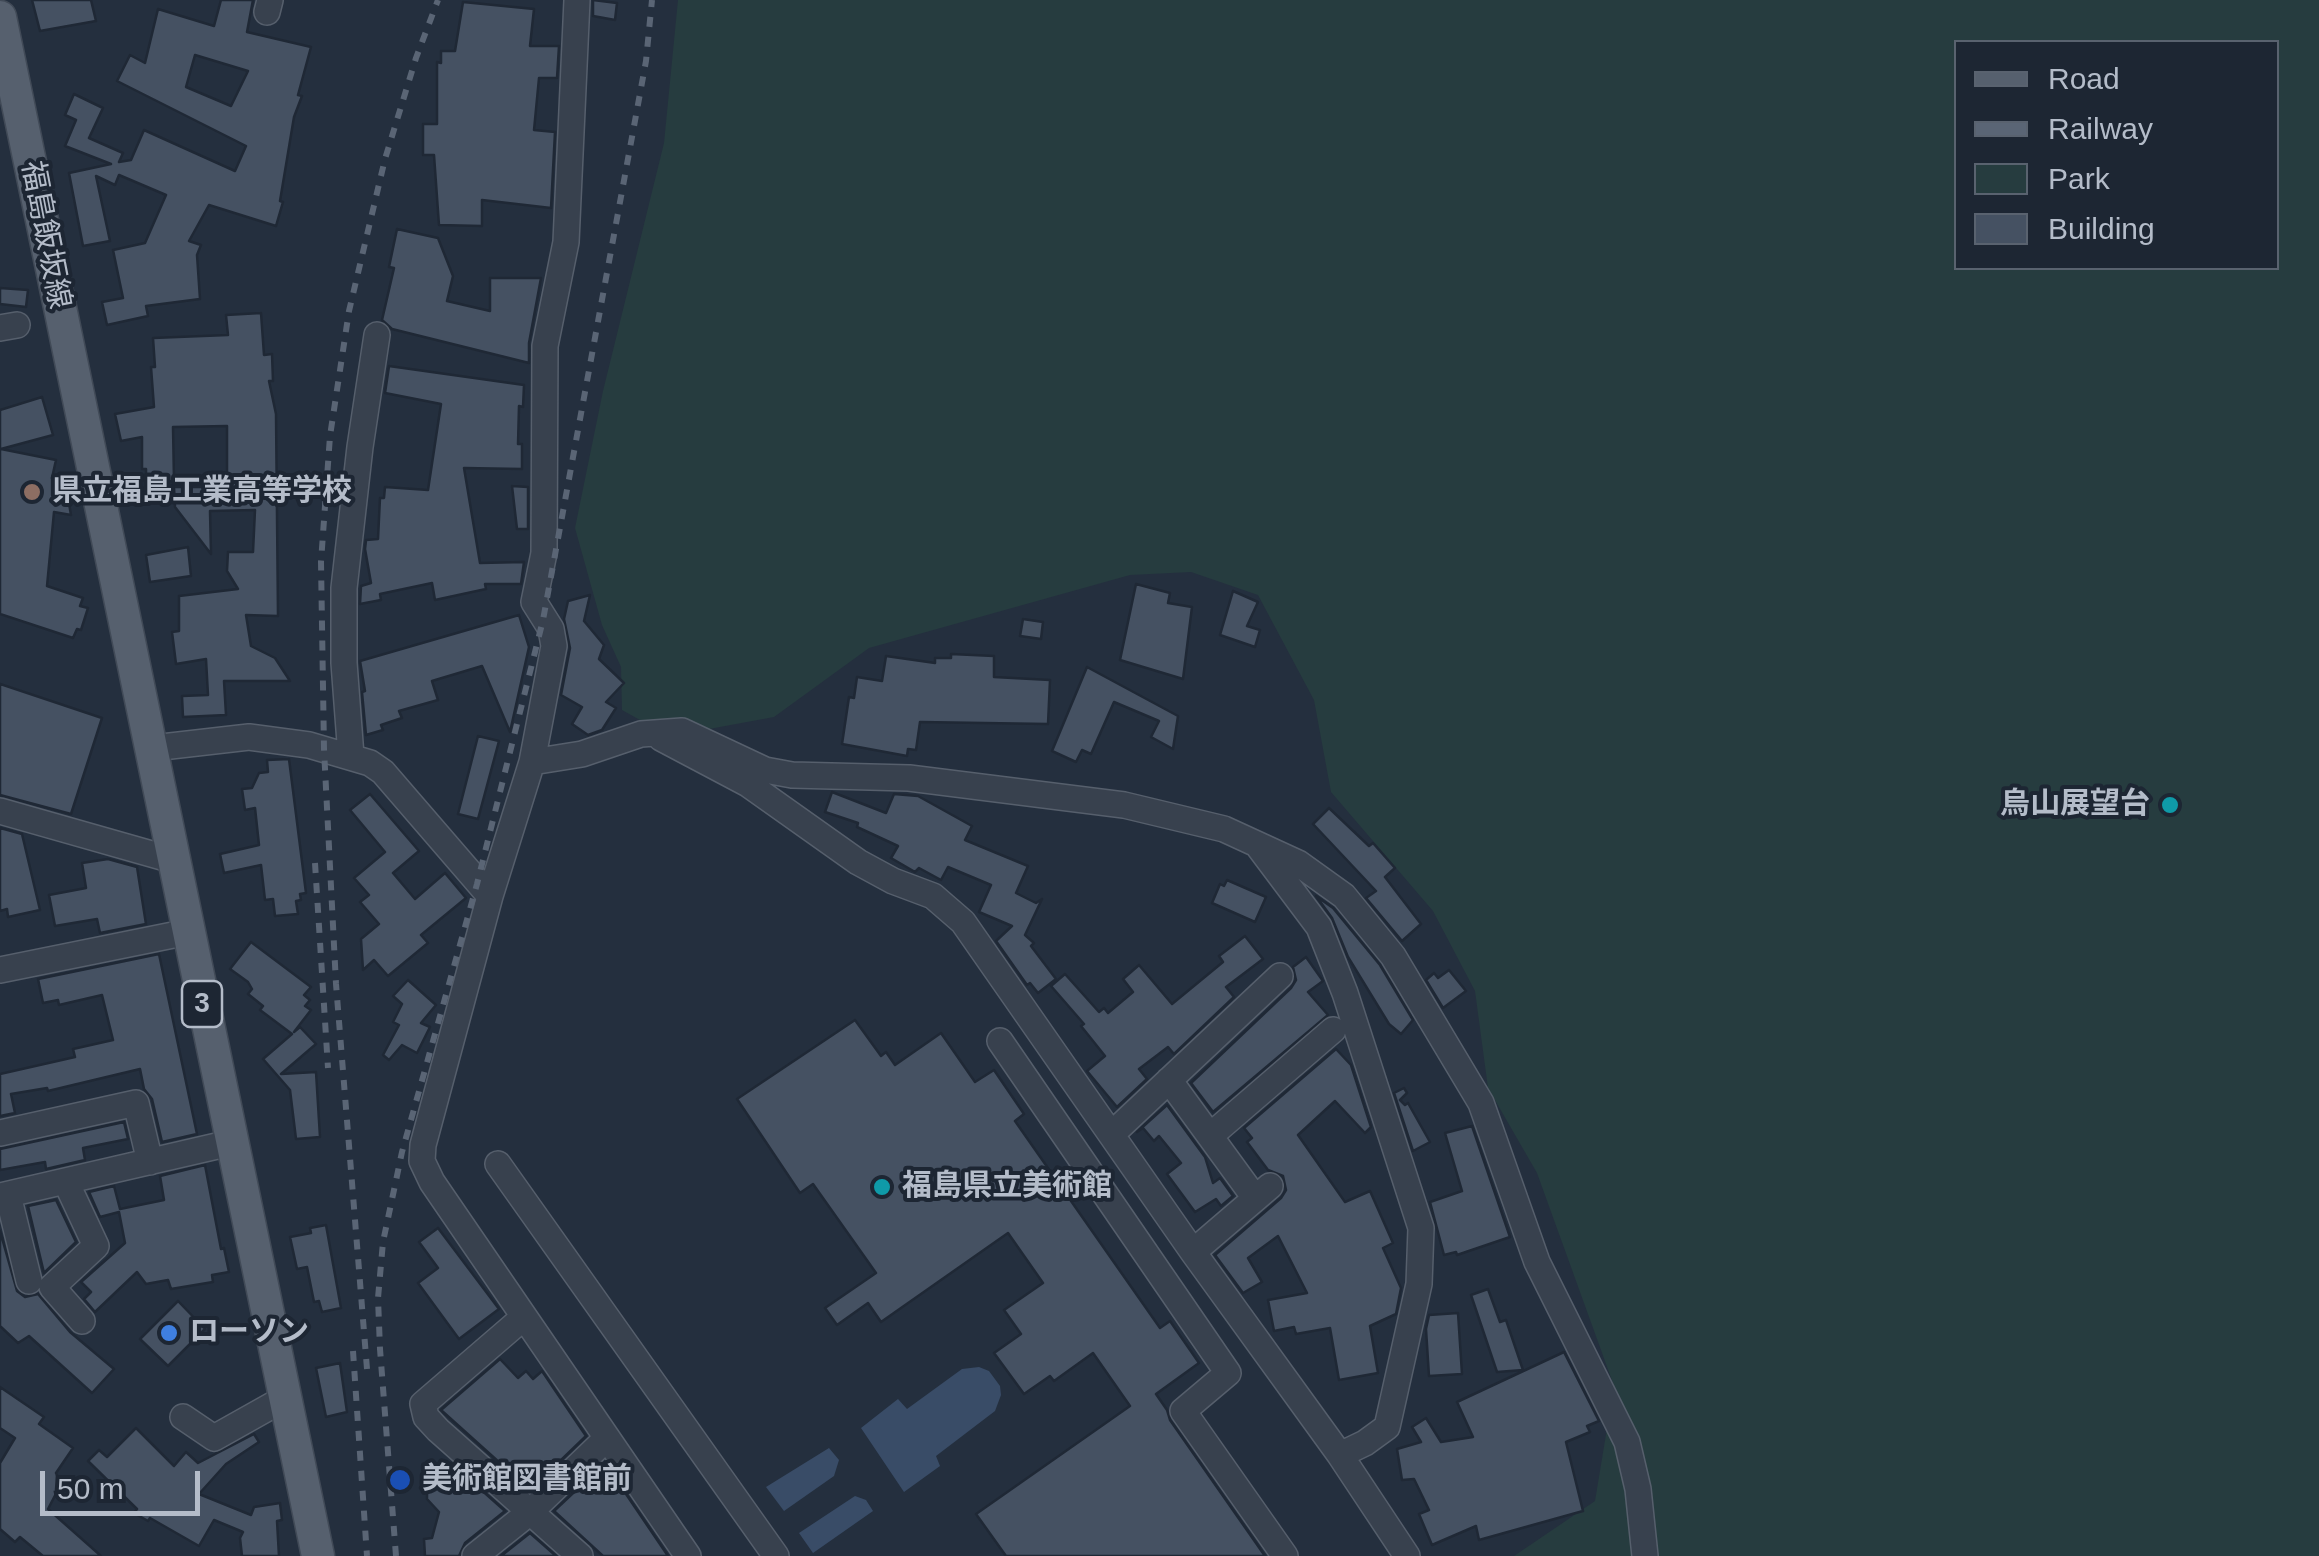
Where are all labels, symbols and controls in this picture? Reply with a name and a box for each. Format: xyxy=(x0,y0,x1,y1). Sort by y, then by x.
legend xyxy=(1954,40,2279,270)
text: Road xyxy=(2048,62,2120,95)
text: Railway xyxy=(2048,112,2153,145)
street label: 福島飯坂線 xyxy=(13,158,77,312)
text: Park xyxy=(2048,162,2110,195)
text: Building xyxy=(2048,212,2155,245)
place label: 県立福島工業高等学校 xyxy=(52,474,352,510)
marker: 県立福島工業高等学校 xyxy=(21,481,43,503)
place label: 烏山展望台 xyxy=(2000,787,2150,823)
marker: 烏山展望台 xyxy=(2159,794,2181,816)
road number: 3 xyxy=(182,981,222,1027)
place label: 福島県立美術館 xyxy=(902,1169,1112,1205)
marker: 福島県立美術館 xyxy=(871,1176,893,1198)
place label: ローソン xyxy=(189,1315,309,1351)
marker: ローソン xyxy=(158,1322,180,1344)
scale bar xyxy=(45,1451,205,1513)
place label: 美術館図書館前 xyxy=(422,1462,632,1498)
marker: 美術館図書館前 xyxy=(387,1467,413,1493)
text: 50 m xyxy=(57,1472,124,1505)

